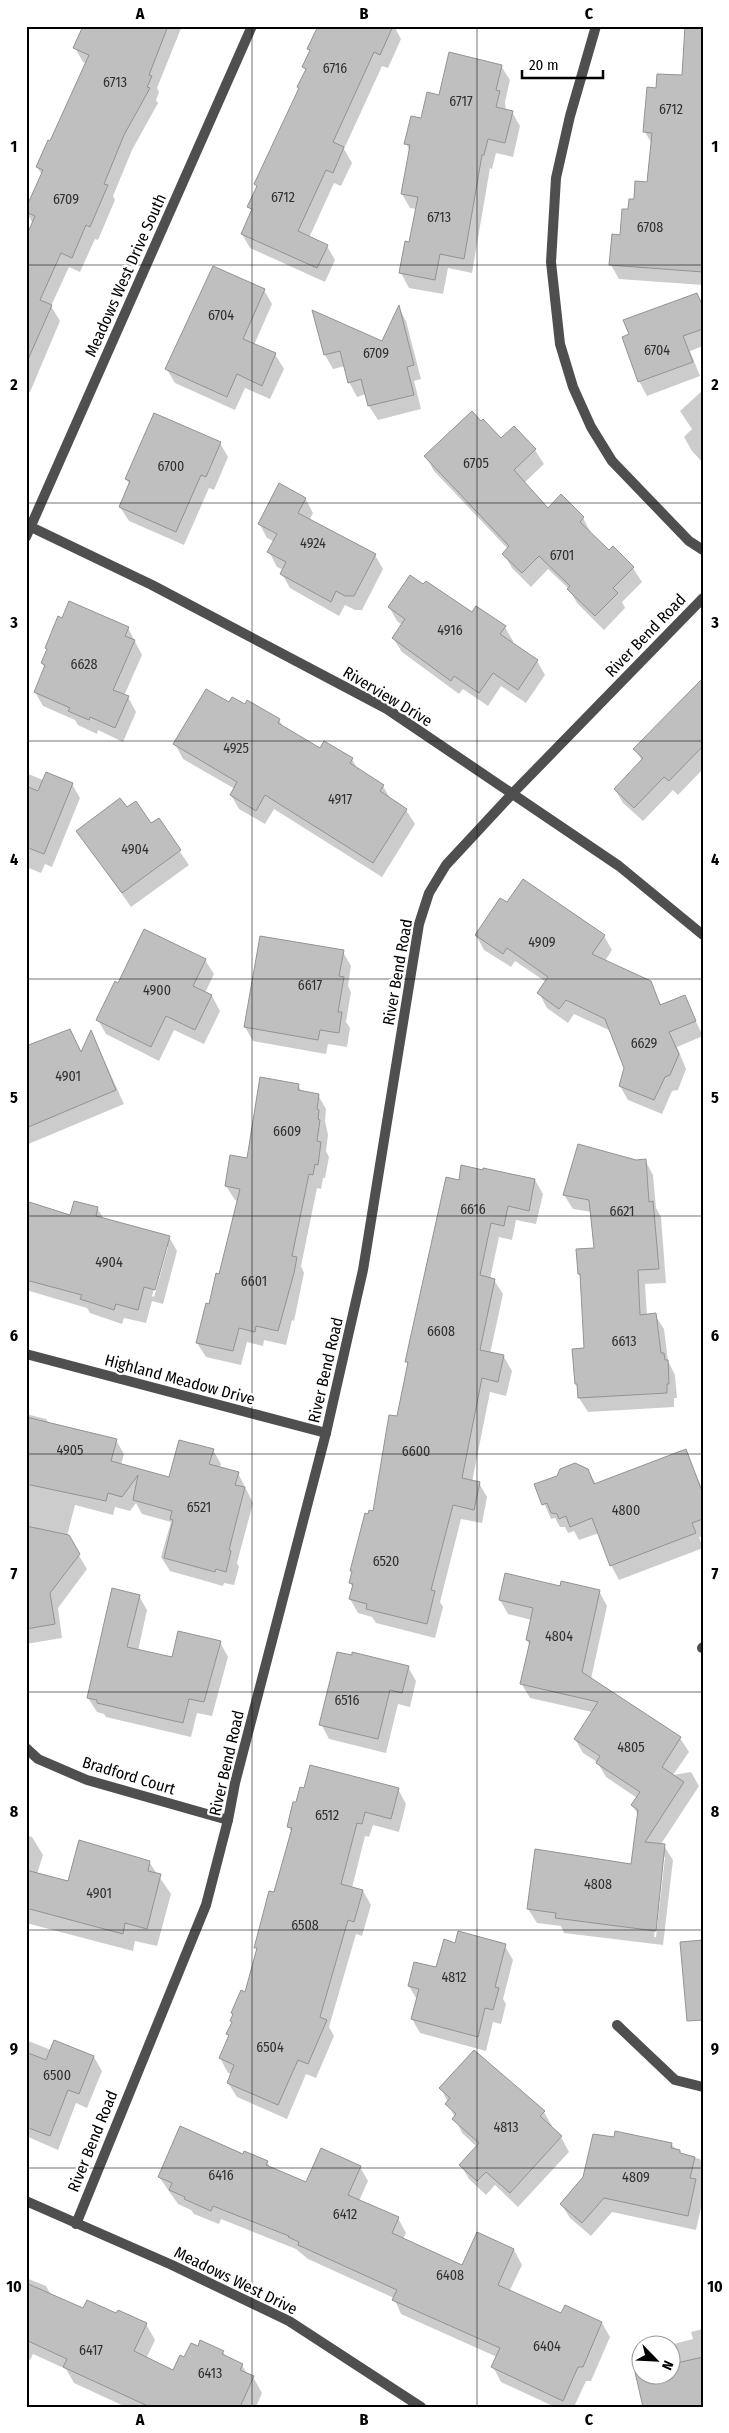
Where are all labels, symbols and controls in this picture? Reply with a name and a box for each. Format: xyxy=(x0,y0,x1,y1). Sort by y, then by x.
text: A xyxy=(135,4,145,23)
text: B xyxy=(360,4,369,23)
text: C xyxy=(585,4,594,23)
scale bar xyxy=(522,48,603,80)
text: 20 m xyxy=(529,56,559,74)
house number: 6716 xyxy=(323,60,347,77)
house number: 6713 xyxy=(103,74,127,91)
house number: 6717 xyxy=(449,93,473,110)
house number: 6712 xyxy=(659,101,683,118)
text: 1 xyxy=(11,137,17,156)
text: 1 xyxy=(712,137,718,156)
house number: 6712 xyxy=(271,189,295,206)
house number: 6709 xyxy=(53,191,79,208)
street label: Meadows West Drive South xyxy=(81,191,170,360)
house number: 6713 xyxy=(427,209,451,226)
house number: 6708 xyxy=(637,219,663,236)
house number: 6704 xyxy=(208,307,234,324)
house number: 6704 xyxy=(644,342,670,359)
house number: 6709 xyxy=(363,345,389,362)
text: 2 xyxy=(9,375,18,394)
text: 2 xyxy=(710,375,719,394)
house number: 6705 xyxy=(463,455,489,472)
house number: 6700 xyxy=(158,458,184,475)
house number: 4924 xyxy=(300,535,326,552)
house number: 6701 xyxy=(550,547,574,564)
street label: River Bend Road xyxy=(601,590,690,681)
text: 3 xyxy=(9,613,18,632)
text: 3 xyxy=(710,613,719,632)
house number: 4916 xyxy=(437,622,463,639)
house number: 6628 xyxy=(71,656,97,673)
street label: Riverview Drive xyxy=(340,662,436,730)
house number: 4925 xyxy=(223,740,249,757)
house number: 4917 xyxy=(328,791,352,808)
house number: 4904 xyxy=(121,841,149,858)
text: 4 xyxy=(10,850,18,869)
text: 4 xyxy=(711,850,719,869)
street label: River Bend Road xyxy=(379,917,416,1027)
house number: 4909 xyxy=(528,934,556,951)
house number: 6617 xyxy=(298,977,323,994)
house number: 4900 xyxy=(143,982,171,999)
house number: 6629 xyxy=(631,1035,658,1052)
house number: 4901 xyxy=(55,1068,81,1085)
text: 5 xyxy=(10,1088,18,1107)
text: 5 xyxy=(711,1088,719,1107)
house number: 6609 xyxy=(273,1123,301,1140)
house number: 6616 xyxy=(460,1201,486,1218)
house number: 6621 xyxy=(609,1203,635,1220)
house number: 4904 xyxy=(95,1254,123,1271)
house number: 6601 xyxy=(241,1273,267,1290)
street label: River Bend Road xyxy=(304,1316,347,1425)
house number: 6608 xyxy=(427,1323,455,1340)
text: 6 xyxy=(10,1326,18,1345)
text: 6 xyxy=(711,1326,719,1345)
house number: 6613 xyxy=(611,1333,637,1350)
street label: Highland Meadow Drive xyxy=(103,1350,257,1409)
house number: 4905 xyxy=(56,1442,84,1459)
house number: 6600 xyxy=(402,1443,430,1460)
house number: 6521 xyxy=(187,1499,211,1516)
house number: 4800 xyxy=(612,1502,640,1519)
house number: 6520 xyxy=(373,1553,399,1570)
text: 7 xyxy=(11,1564,18,1583)
text: 7 xyxy=(712,1564,719,1583)
house number: 4804 xyxy=(545,1628,573,1645)
house number: 6516 xyxy=(334,1692,360,1709)
street label: River Bend Road xyxy=(205,1709,248,1818)
house number: 4805 xyxy=(617,1739,645,1756)
street label: Bradford Court xyxy=(80,1752,178,1799)
text: 8 xyxy=(10,1802,19,1821)
text: 8 xyxy=(711,1802,720,1821)
house number: 6512 xyxy=(315,1807,339,1824)
house number: 4808 xyxy=(584,1876,612,1893)
house number: 4901 xyxy=(86,1885,112,1902)
house number: 6508 xyxy=(291,1917,319,1934)
house number: 4812 xyxy=(441,1969,467,1986)
text: 9 xyxy=(10,2039,18,2058)
house number: 6504 xyxy=(256,2039,284,2056)
text: 9 xyxy=(711,2039,719,2058)
house number: 6500 xyxy=(43,2067,71,2084)
street label: River Bend Road xyxy=(63,2088,121,2195)
house number: 4813 xyxy=(493,2119,519,2136)
house number: 6416 xyxy=(208,2167,234,2184)
house number: 4809 xyxy=(622,2169,650,2186)
house number: 6412 xyxy=(333,2206,357,2223)
street label: Meadows West Drive xyxy=(171,2242,300,2319)
house number: 6408 xyxy=(436,2267,464,2284)
text: 10 xyxy=(6,2277,22,2296)
text: 10 xyxy=(707,2277,723,2296)
north arrow xyxy=(632,2336,682,2386)
house number: 6404 xyxy=(533,2338,561,2355)
house number: 6417 xyxy=(79,2342,103,2359)
text: N xyxy=(658,2358,677,2372)
house number: 6413 xyxy=(198,2365,222,2382)
text: A xyxy=(135,2410,145,2429)
text: B xyxy=(360,2410,369,2429)
text: C xyxy=(585,2410,594,2429)

